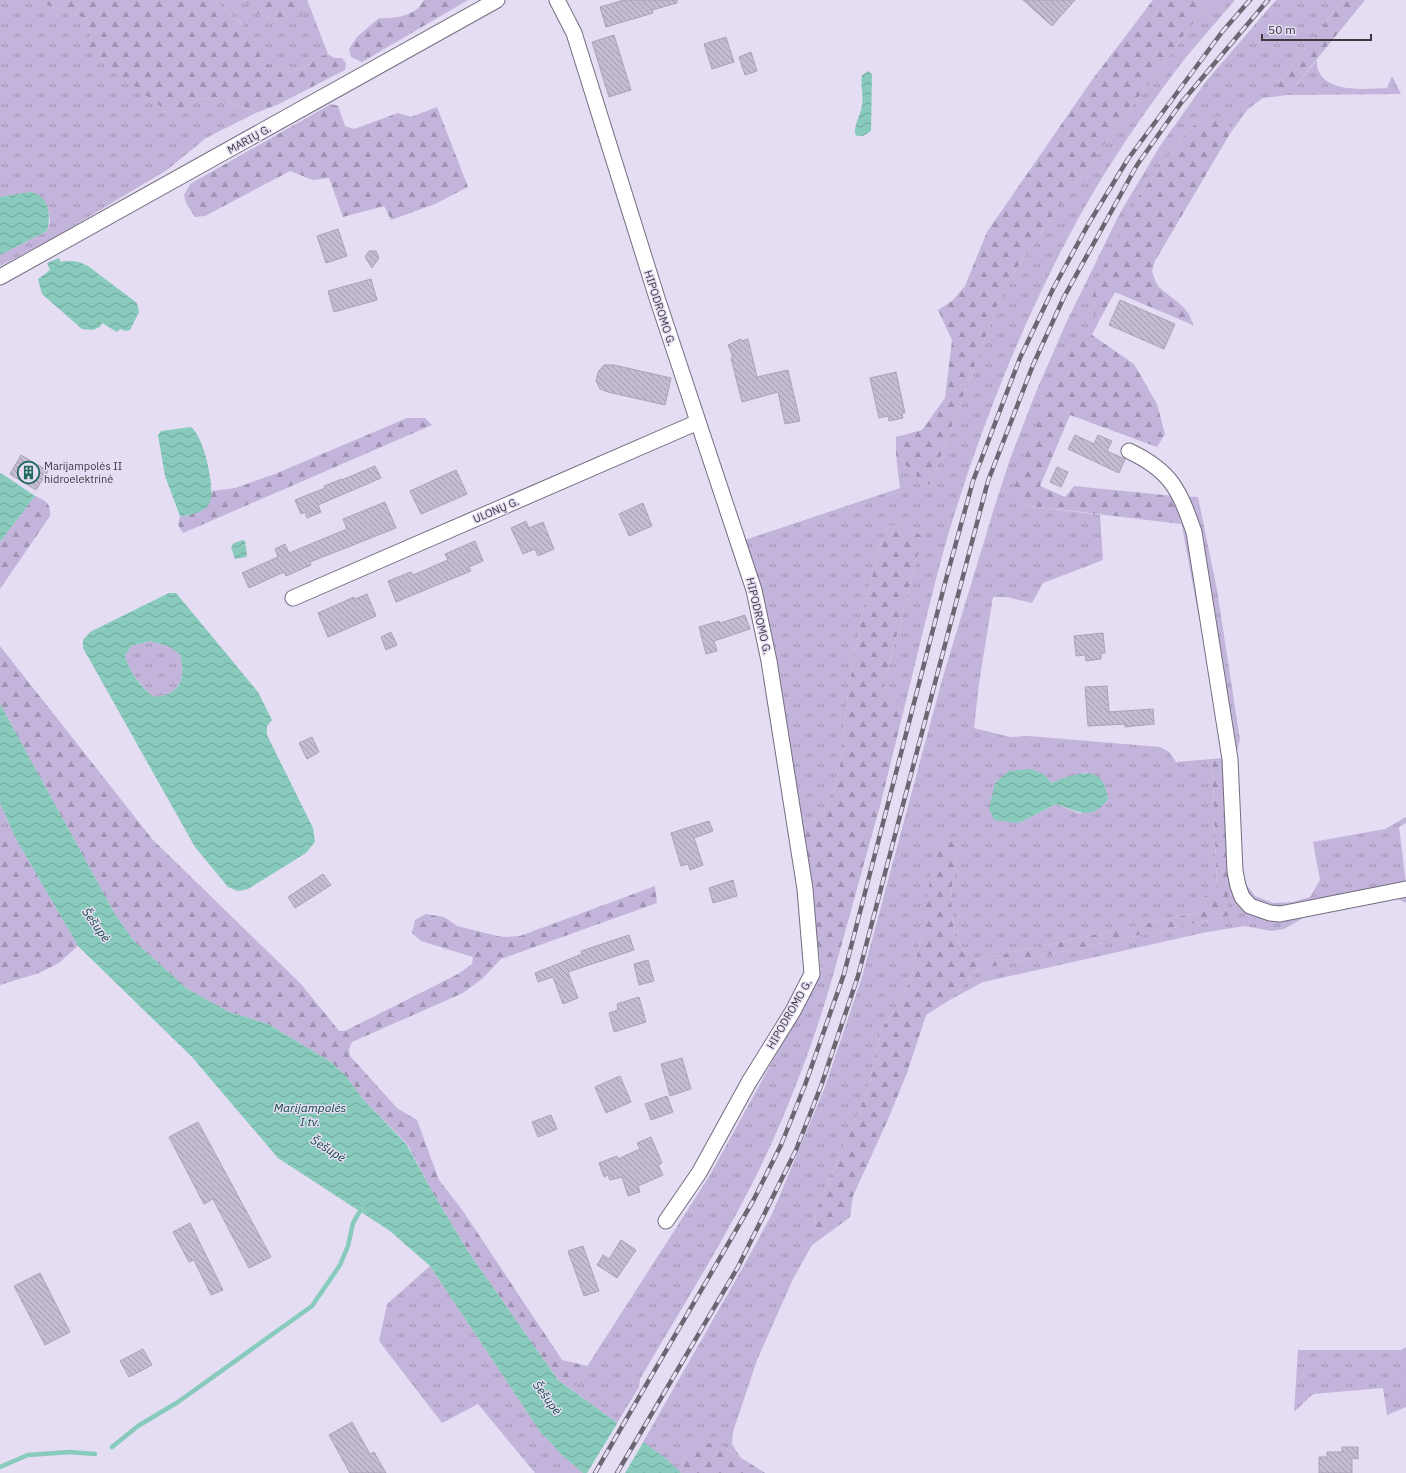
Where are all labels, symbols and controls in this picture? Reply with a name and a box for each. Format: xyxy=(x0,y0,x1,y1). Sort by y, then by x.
scale bar xyxy=(1262,16,1371,42)
text: 50 m xyxy=(1268,22,1296,37)
street label: MARIŲ G. xyxy=(225,121,273,157)
street label: HIPODROMO G. xyxy=(641,268,679,348)
building icon: Marijampolės II hidroelektrinė xyxy=(16,459,42,485)
place label: Marijampolės II hidroelektrinė xyxy=(44,459,122,486)
street label: ULONŲ G. xyxy=(471,494,521,526)
street label: HIPODROMO G. xyxy=(743,576,775,656)
water label: Šešupė xyxy=(79,905,114,945)
street label: HIPODROMO G. xyxy=(763,976,815,1052)
water label: Marijampolės I tv. xyxy=(274,1100,347,1129)
water label: Šešupė xyxy=(308,1132,349,1165)
water label: Šešupė xyxy=(530,1378,565,1418)

